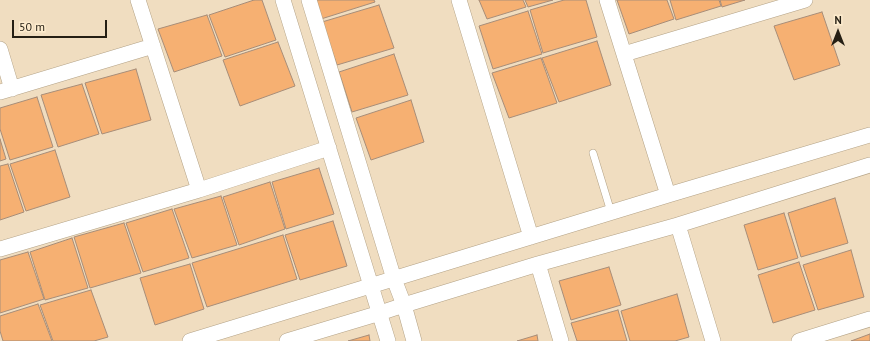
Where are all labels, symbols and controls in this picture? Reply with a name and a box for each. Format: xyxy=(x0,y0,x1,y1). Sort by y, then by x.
scale bar xyxy=(14,12,109,38)
north arrow xyxy=(818,12,858,52)
text: N xyxy=(834,13,842,27)
text: 50 m xyxy=(19,19,45,34)

